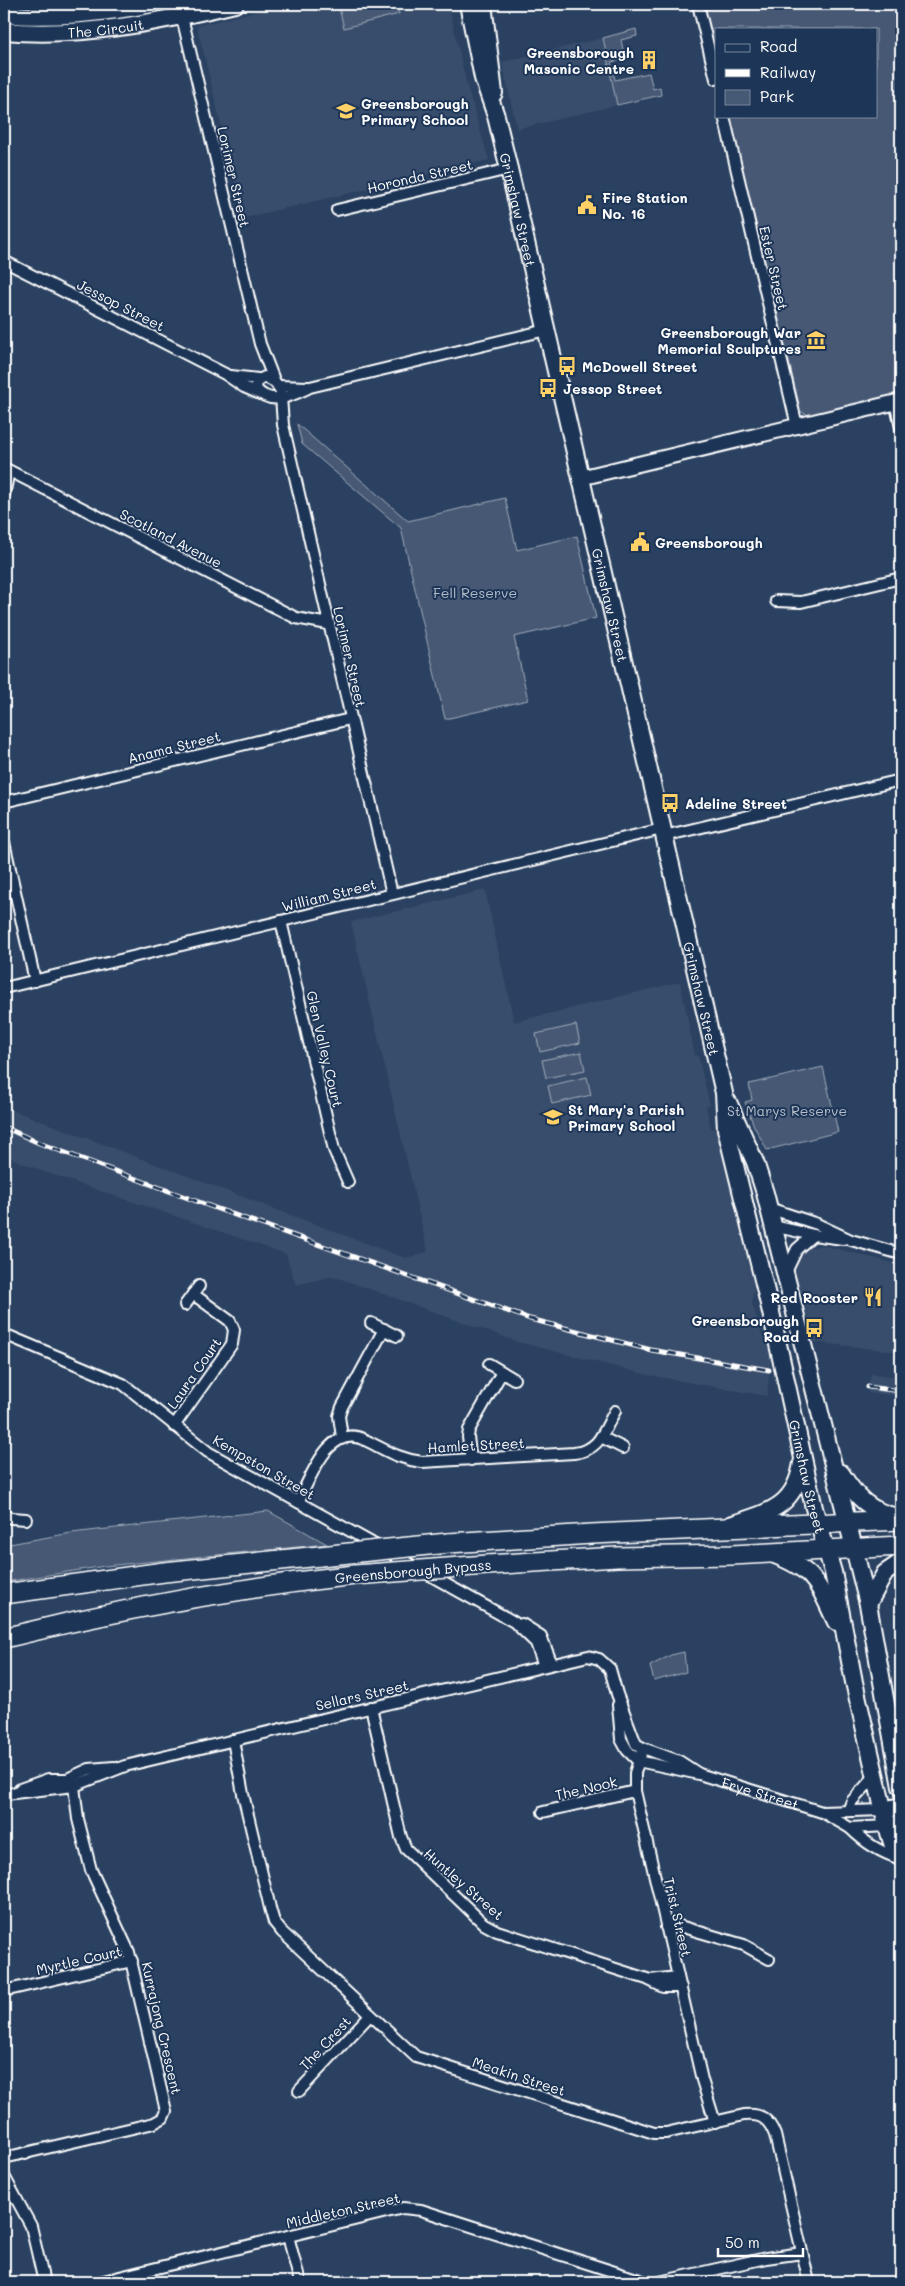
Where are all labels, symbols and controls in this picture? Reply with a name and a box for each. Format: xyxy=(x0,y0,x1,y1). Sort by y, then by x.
street label: The Circuit xyxy=(67,14,145,42)
legend xyxy=(715,28,878,118)
text: Road xyxy=(760,36,797,56)
place label: Greensborough Masonic Centre xyxy=(524,43,634,78)
building icon: Greensborough Masonic Centre xyxy=(638,49,660,71)
text: Railway xyxy=(760,62,816,82)
text: Park xyxy=(760,86,794,106)
place label: Greensborough Primary School xyxy=(361,94,469,129)
school or university icon: Greensborough Primary School xyxy=(335,100,357,122)
street label: Lorimer Street xyxy=(213,125,255,229)
street label: Grimshaw Street xyxy=(496,151,541,268)
street label: Horonda Street xyxy=(365,155,475,197)
place label: Fire Station No. 16 xyxy=(602,188,687,223)
public building icon: Fire Station No. 16 xyxy=(576,194,598,216)
street label: Ester Street xyxy=(755,224,793,312)
street label: Jessop Street xyxy=(74,275,168,335)
place label: Greensborough War Memorial Sculptures xyxy=(658,323,801,358)
museum icon: Greensborough War Memorial Sculptures xyxy=(805,329,827,351)
bus stop icon: McDowell Street xyxy=(556,355,578,377)
place label: McDowell Street xyxy=(582,357,697,376)
bus stop icon: Jessop Street xyxy=(537,377,559,399)
place label: Jessop Street xyxy=(563,379,662,398)
street label: Scotland Avenue xyxy=(117,504,225,572)
public building icon: Greensborough xyxy=(629,531,651,553)
place label: Greensborough xyxy=(655,533,763,552)
street label: Grimshaw Street xyxy=(588,546,633,664)
park label: Fell Reserve xyxy=(433,583,517,602)
street label: Lorimer Street xyxy=(329,605,371,709)
street label: Anama Street xyxy=(126,726,222,768)
bus stop icon: Adeline Street xyxy=(659,792,681,814)
place label: Adeline Street xyxy=(685,794,787,813)
street label: William Street xyxy=(280,874,378,916)
street label: Grimshaw Street xyxy=(680,940,724,1057)
street label: Glen Valley Court xyxy=(302,989,348,1109)
place label: St Mary's Parish Primary School xyxy=(568,1100,684,1135)
park label: St Marys Reserve xyxy=(727,1101,847,1120)
school or university icon: St Mary's Parish Primary School xyxy=(542,1106,564,1128)
restaurant icon: Red Rooster xyxy=(862,1286,884,1308)
place label: Red Rooster xyxy=(770,1288,858,1307)
place label: Greensborough Road xyxy=(691,1311,799,1346)
bus stop icon: Greensborough Road xyxy=(803,1317,825,1339)
street label: Laura Court xyxy=(162,1334,226,1412)
street label: Grimshaw Street xyxy=(785,1418,831,1536)
street label: Kempston Street xyxy=(209,1430,319,1504)
street label: Hamlet Street xyxy=(427,1433,525,1457)
street label: Greensborough Bypass xyxy=(334,1555,492,1587)
street label: Sellars Street xyxy=(313,1675,411,1715)
street label: The Nook xyxy=(553,1772,619,1804)
street label: Frye Street xyxy=(720,1772,802,1814)
street label: Huntley Street xyxy=(420,1844,508,1924)
street label: Trist Street xyxy=(660,1875,696,1959)
street label: Myrtle Court xyxy=(34,1941,124,1979)
street label: Kurrajong Crescent xyxy=(137,1960,187,2096)
street label: The Crest xyxy=(295,2012,355,2074)
street label: Meakin Street xyxy=(470,2052,568,2100)
street label: Middleton Street xyxy=(284,2188,402,2232)
scale bar xyxy=(718,2226,802,2258)
text: 50 m xyxy=(725,2232,760,2252)

